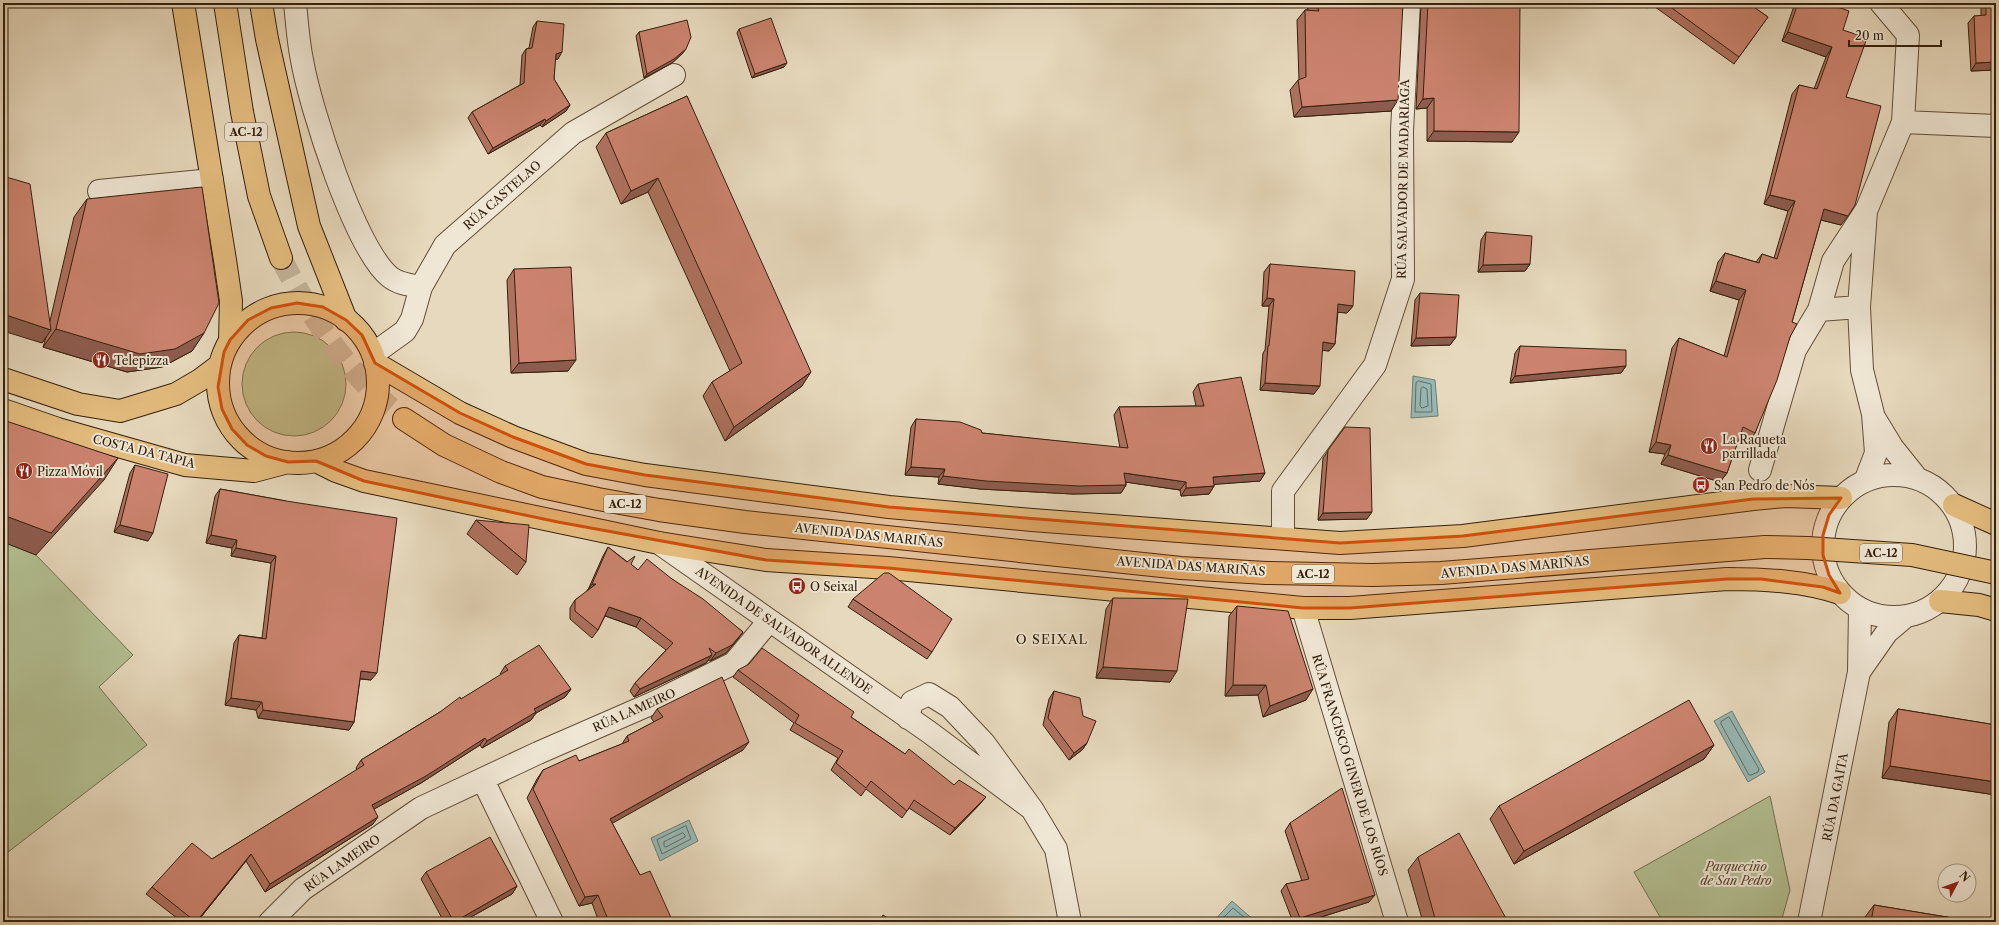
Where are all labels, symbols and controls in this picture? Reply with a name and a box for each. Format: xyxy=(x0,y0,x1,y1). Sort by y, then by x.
scale bar xyxy=(1849,22,1941,48)
text: 20 m xyxy=(1855,28,1884,43)
street label: RÚA SALVADOR DE MADARIAGA xyxy=(1393,78,1412,279)
road number: AC-12 xyxy=(225,123,267,141)
street label: RÚA CASTELAO xyxy=(459,156,544,233)
restaurant icon: Telepizza xyxy=(91,350,111,370)
place label: Telepizza xyxy=(114,353,169,368)
street label: COSTA DA TAPIA xyxy=(91,431,198,471)
place label: La Raqueta parrillada xyxy=(1722,432,1787,461)
restaurant icon: La Raqueta parrillada xyxy=(1699,436,1719,456)
restaurant icon: Pizza Móvil xyxy=(14,461,34,481)
place label: Pizza Móvil xyxy=(37,464,103,479)
bus stop icon: San Pedro de Nós xyxy=(1691,475,1711,495)
place label: San Pedro de Nós xyxy=(1714,478,1815,493)
road number: AC-12 xyxy=(604,495,646,513)
street label: AVENIDA DAS MARIÑAS xyxy=(793,519,944,550)
road number: AC-12 xyxy=(1860,544,1902,562)
street label: AVENIDA DAS MARIÑAS xyxy=(1115,552,1266,579)
street label: AVENIDA DAS MARIÑAS xyxy=(1439,552,1590,581)
street label: AVENIDA DE SALVADOR ALLENDE xyxy=(692,562,875,697)
road number: AC-12 xyxy=(1292,565,1334,583)
bus stop icon: O Seixal xyxy=(787,576,807,596)
place label: O Seixal xyxy=(810,579,858,594)
district label: O SEIXAL xyxy=(1016,631,1088,647)
street label: RÚA FRANCISCO GINER DE LOS RÍOS xyxy=(1309,652,1392,878)
street label: RÚA LAMEIRO xyxy=(590,684,678,735)
street label: RÚA DA GAITA xyxy=(1818,750,1851,843)
street label: RÚA LAMEIRO xyxy=(301,830,383,895)
park label: Parqueciño de San Pedro xyxy=(1700,859,1772,888)
north arrow xyxy=(1937,863,1977,903)
text: N xyxy=(1956,868,1973,885)

